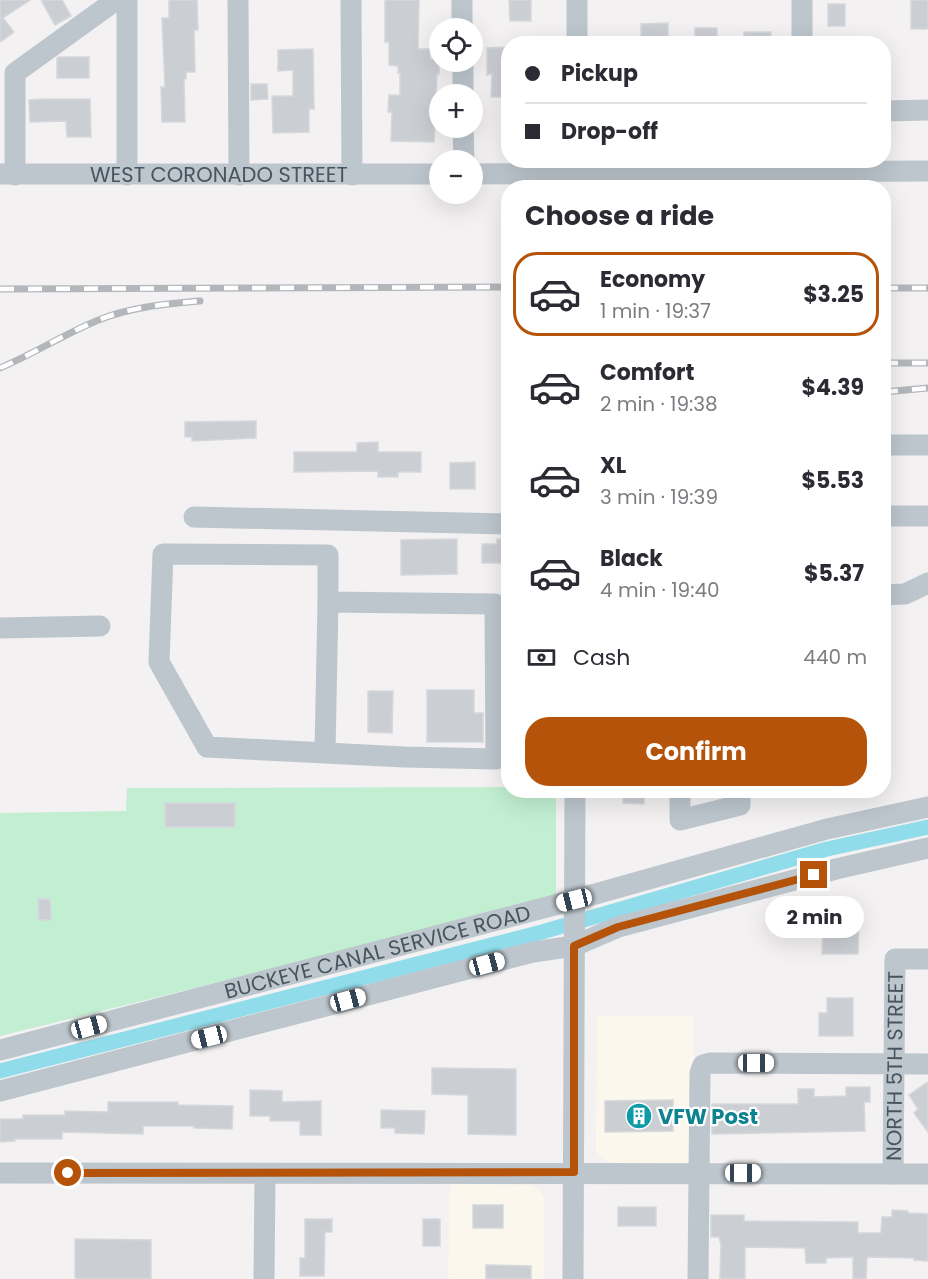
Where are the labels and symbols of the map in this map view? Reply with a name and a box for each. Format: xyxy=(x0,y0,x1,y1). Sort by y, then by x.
street label: WEST CORONADO STREET xyxy=(90,160,348,189)
route end xyxy=(800,861,827,888)
car xyxy=(554,887,594,913)
callout: 2 min xyxy=(764,896,864,938)
street label: BUCKEYE CANAL SERVICE ROAD xyxy=(221,897,534,1005)
car xyxy=(467,951,507,977)
street label: NORTH 5TH STREET xyxy=(879,971,909,1161)
car xyxy=(328,987,368,1013)
car xyxy=(69,1014,109,1040)
car xyxy=(189,1024,229,1050)
car xyxy=(738,1054,774,1072)
building icon: VFW Post xyxy=(624,1101,654,1131)
place label: VFW Post xyxy=(658,1102,758,1131)
route start xyxy=(54,1159,81,1186)
car xyxy=(725,1164,761,1182)

